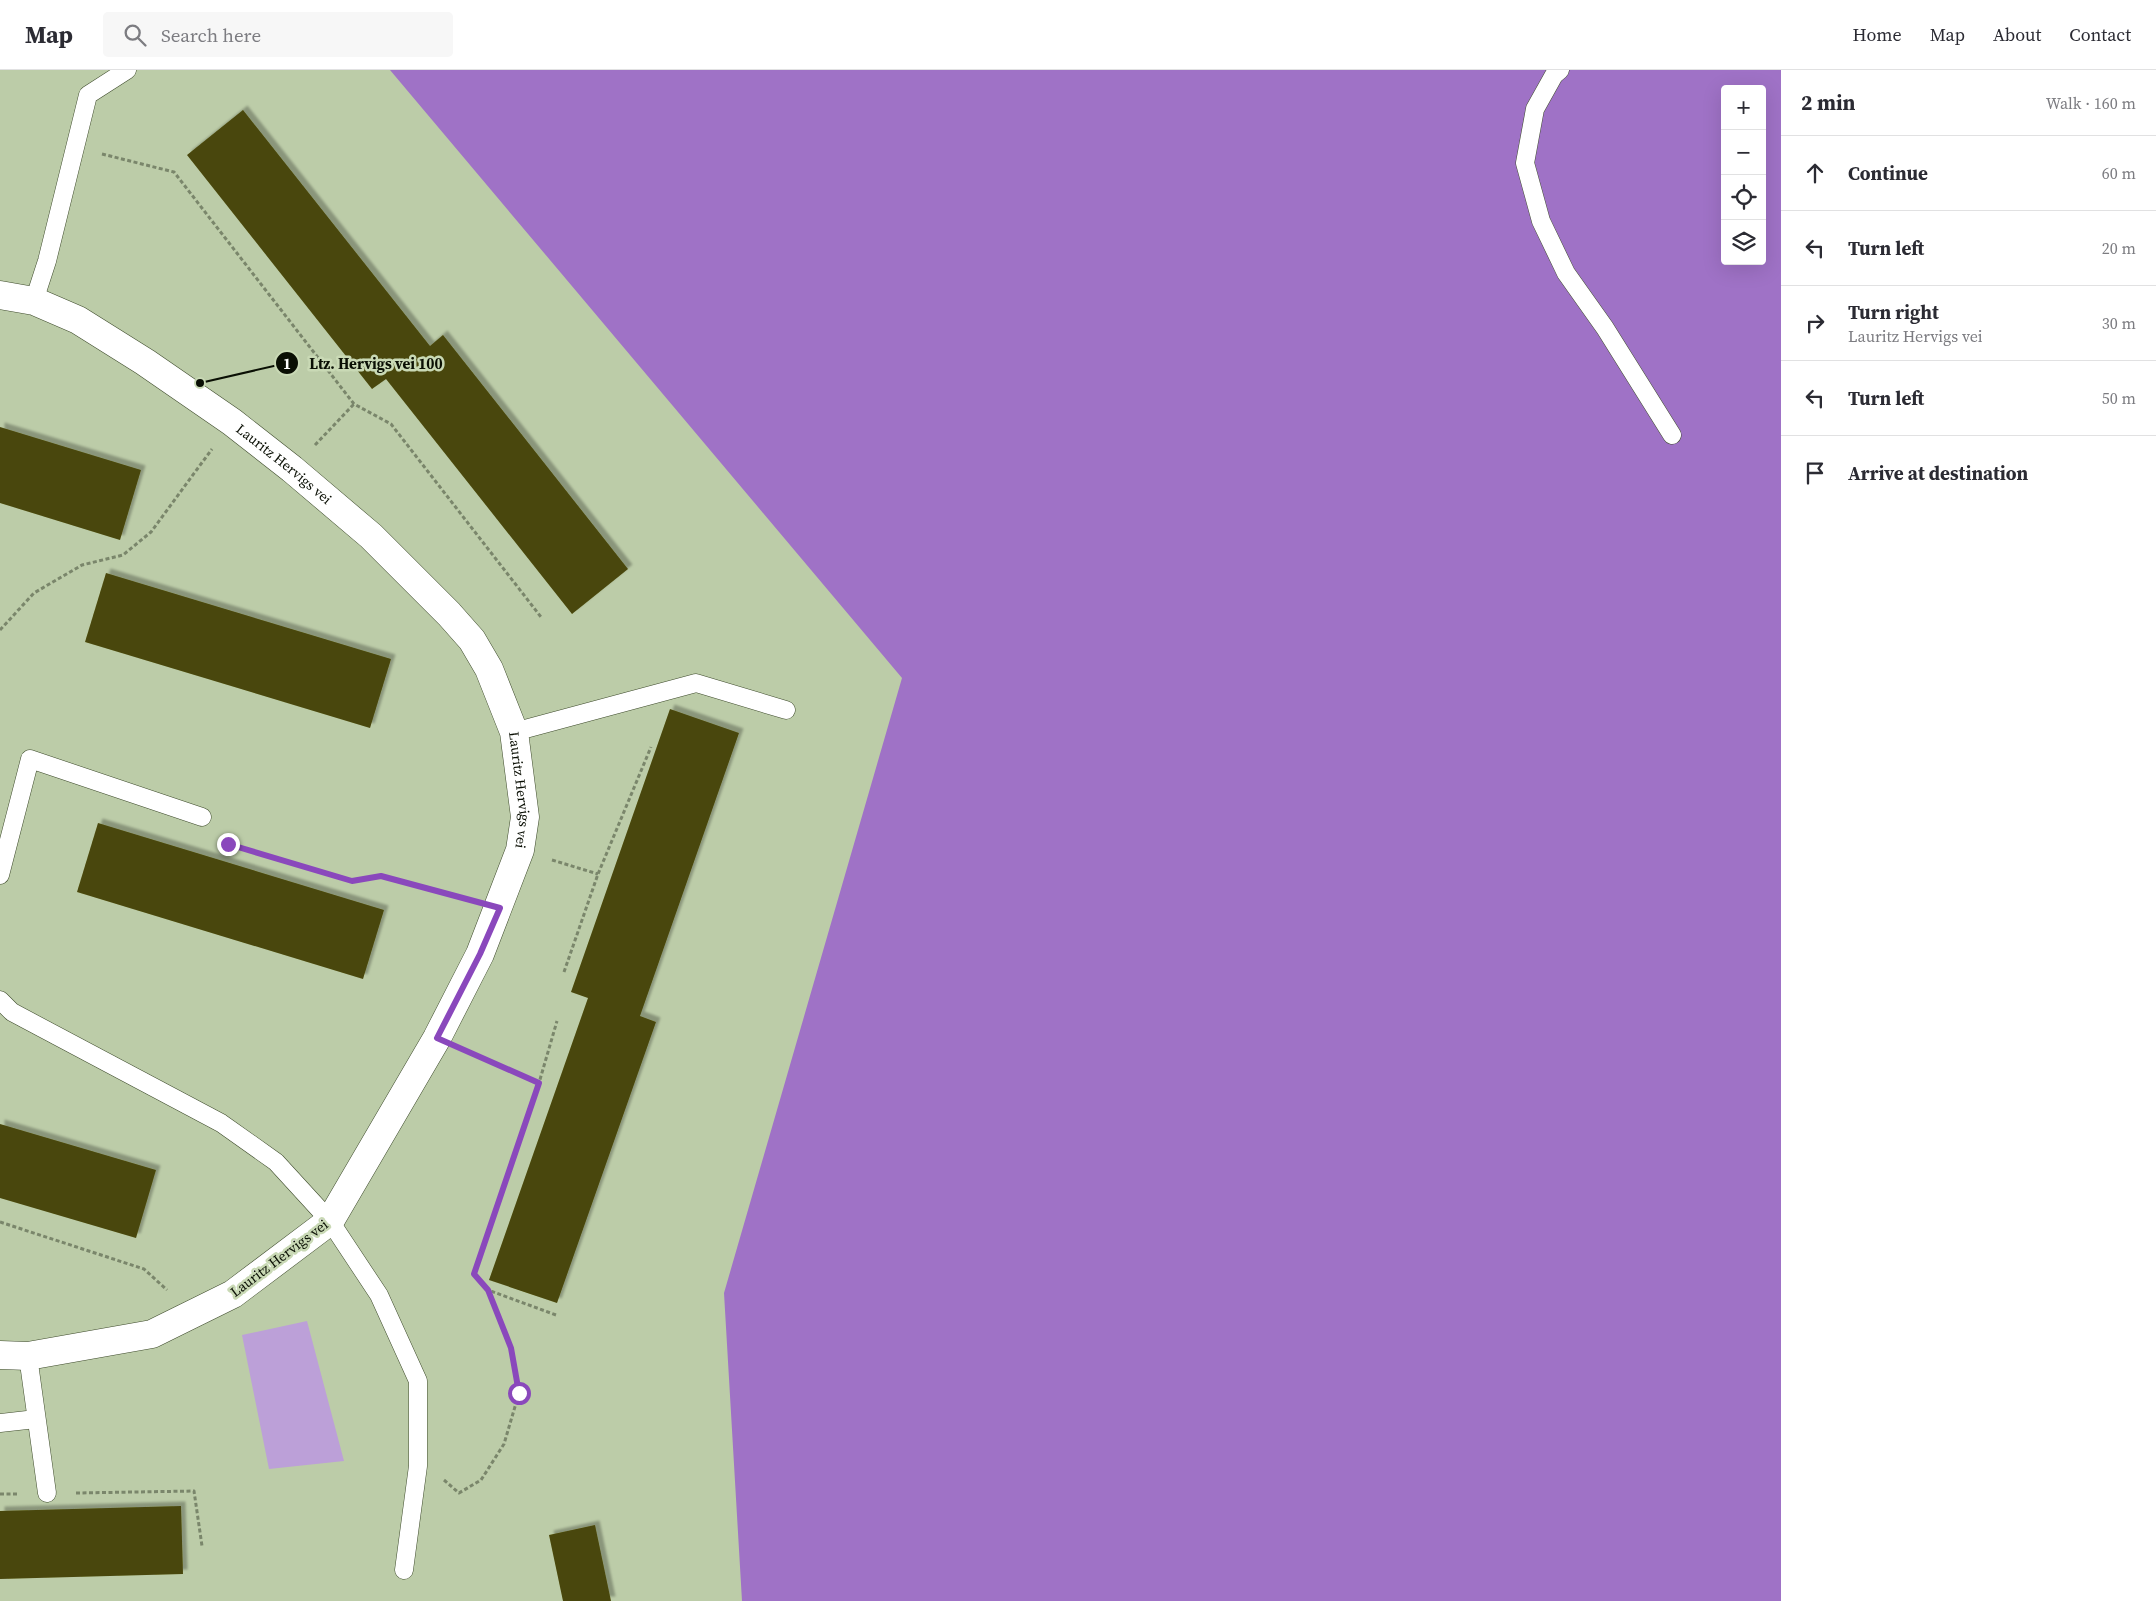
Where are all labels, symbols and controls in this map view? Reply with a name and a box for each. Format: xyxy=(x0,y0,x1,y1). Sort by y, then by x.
search box xyxy=(103,12,453,57)
text: Map xyxy=(25,18,73,51)
icon: search xyxy=(121,21,149,49)
text: Search here xyxy=(161,22,261,48)
text: Home xyxy=(1853,22,1902,47)
text: Map xyxy=(1930,22,1965,47)
text: About xyxy=(1993,22,2041,47)
text: Contact xyxy=(2069,22,2131,47)
map controls xyxy=(1721,85,1766,265)
button: + xyxy=(1721,85,1766,130)
text: 2 min xyxy=(1801,88,1856,117)
text: Walk · 160 m xyxy=(2046,92,2136,114)
button: − xyxy=(1721,130,1766,175)
icon: ahead xyxy=(1801,159,1829,187)
text: Continue xyxy=(1848,160,1928,186)
text: 60 m xyxy=(2102,162,2136,184)
button: locate xyxy=(1721,175,1766,220)
button: layers xyxy=(1721,220,1766,265)
icon: left xyxy=(1801,234,1829,262)
text: Turn left xyxy=(1848,235,1924,261)
text: 20 m xyxy=(2102,237,2136,259)
text: Turn right xyxy=(1848,299,1939,325)
icon: right xyxy=(1801,309,1829,337)
text: 30 m xyxy=(2102,312,2136,334)
text: Lauritz Hervigs vei xyxy=(1848,325,1983,347)
callout: Ltz. Hervigs vei 100 xyxy=(275,348,453,378)
text: 1 xyxy=(283,353,291,374)
text: Ltz. Hervigs vei 100 xyxy=(309,353,443,374)
icon: left xyxy=(1801,384,1829,412)
text: Turn left xyxy=(1848,385,1924,411)
text: 50 m xyxy=(2102,387,2136,409)
street label: Lauritz Hervigs vei xyxy=(232,419,336,509)
icon: arrive xyxy=(1801,459,1829,487)
text: Arrive at destination xyxy=(1848,460,2028,486)
street label: Lauritz Hervigs vei xyxy=(504,730,535,850)
route end xyxy=(217,833,240,856)
street label: Lauritz Hervigs vei xyxy=(226,1215,332,1301)
route start xyxy=(508,1382,531,1405)

